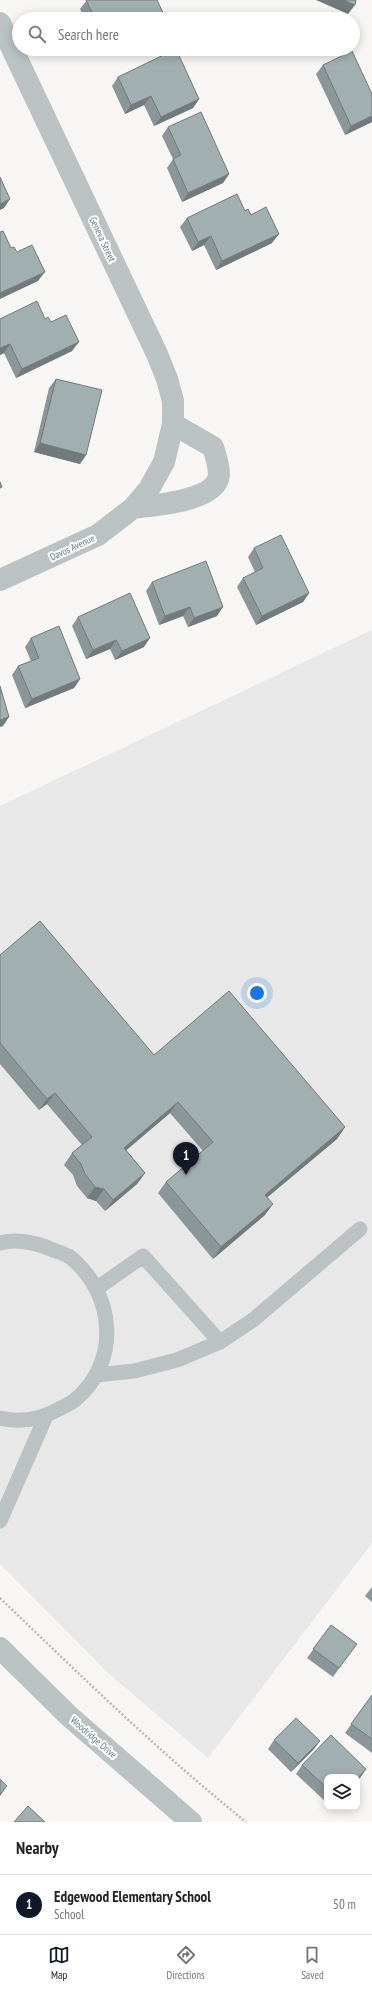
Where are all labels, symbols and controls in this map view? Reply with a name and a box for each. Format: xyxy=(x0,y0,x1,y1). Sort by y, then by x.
search box xyxy=(12,12,360,56)
icon: search xyxy=(26,23,48,45)
text: Search here xyxy=(58,25,119,44)
street label: Geneva Street xyxy=(86,215,119,264)
street label: Davos Avenue xyxy=(48,531,97,563)
your location xyxy=(247,983,267,1003)
pin: 1 xyxy=(173,1142,199,1175)
street label: Woodridge Drive xyxy=(68,1714,120,1761)
map controls xyxy=(324,1774,360,1810)
button: layers xyxy=(324,1774,360,1810)
text: Nearby xyxy=(16,1837,59,1859)
text: Edgewood Elementary School xyxy=(54,1887,211,1906)
text: 1 xyxy=(26,1896,32,1913)
text: 50 m xyxy=(333,1896,356,1913)
text: School xyxy=(54,1906,84,1923)
tab: Map xyxy=(48,1944,70,1982)
tab: Directions xyxy=(167,1944,205,1982)
tab: Saved xyxy=(301,1944,324,1982)

